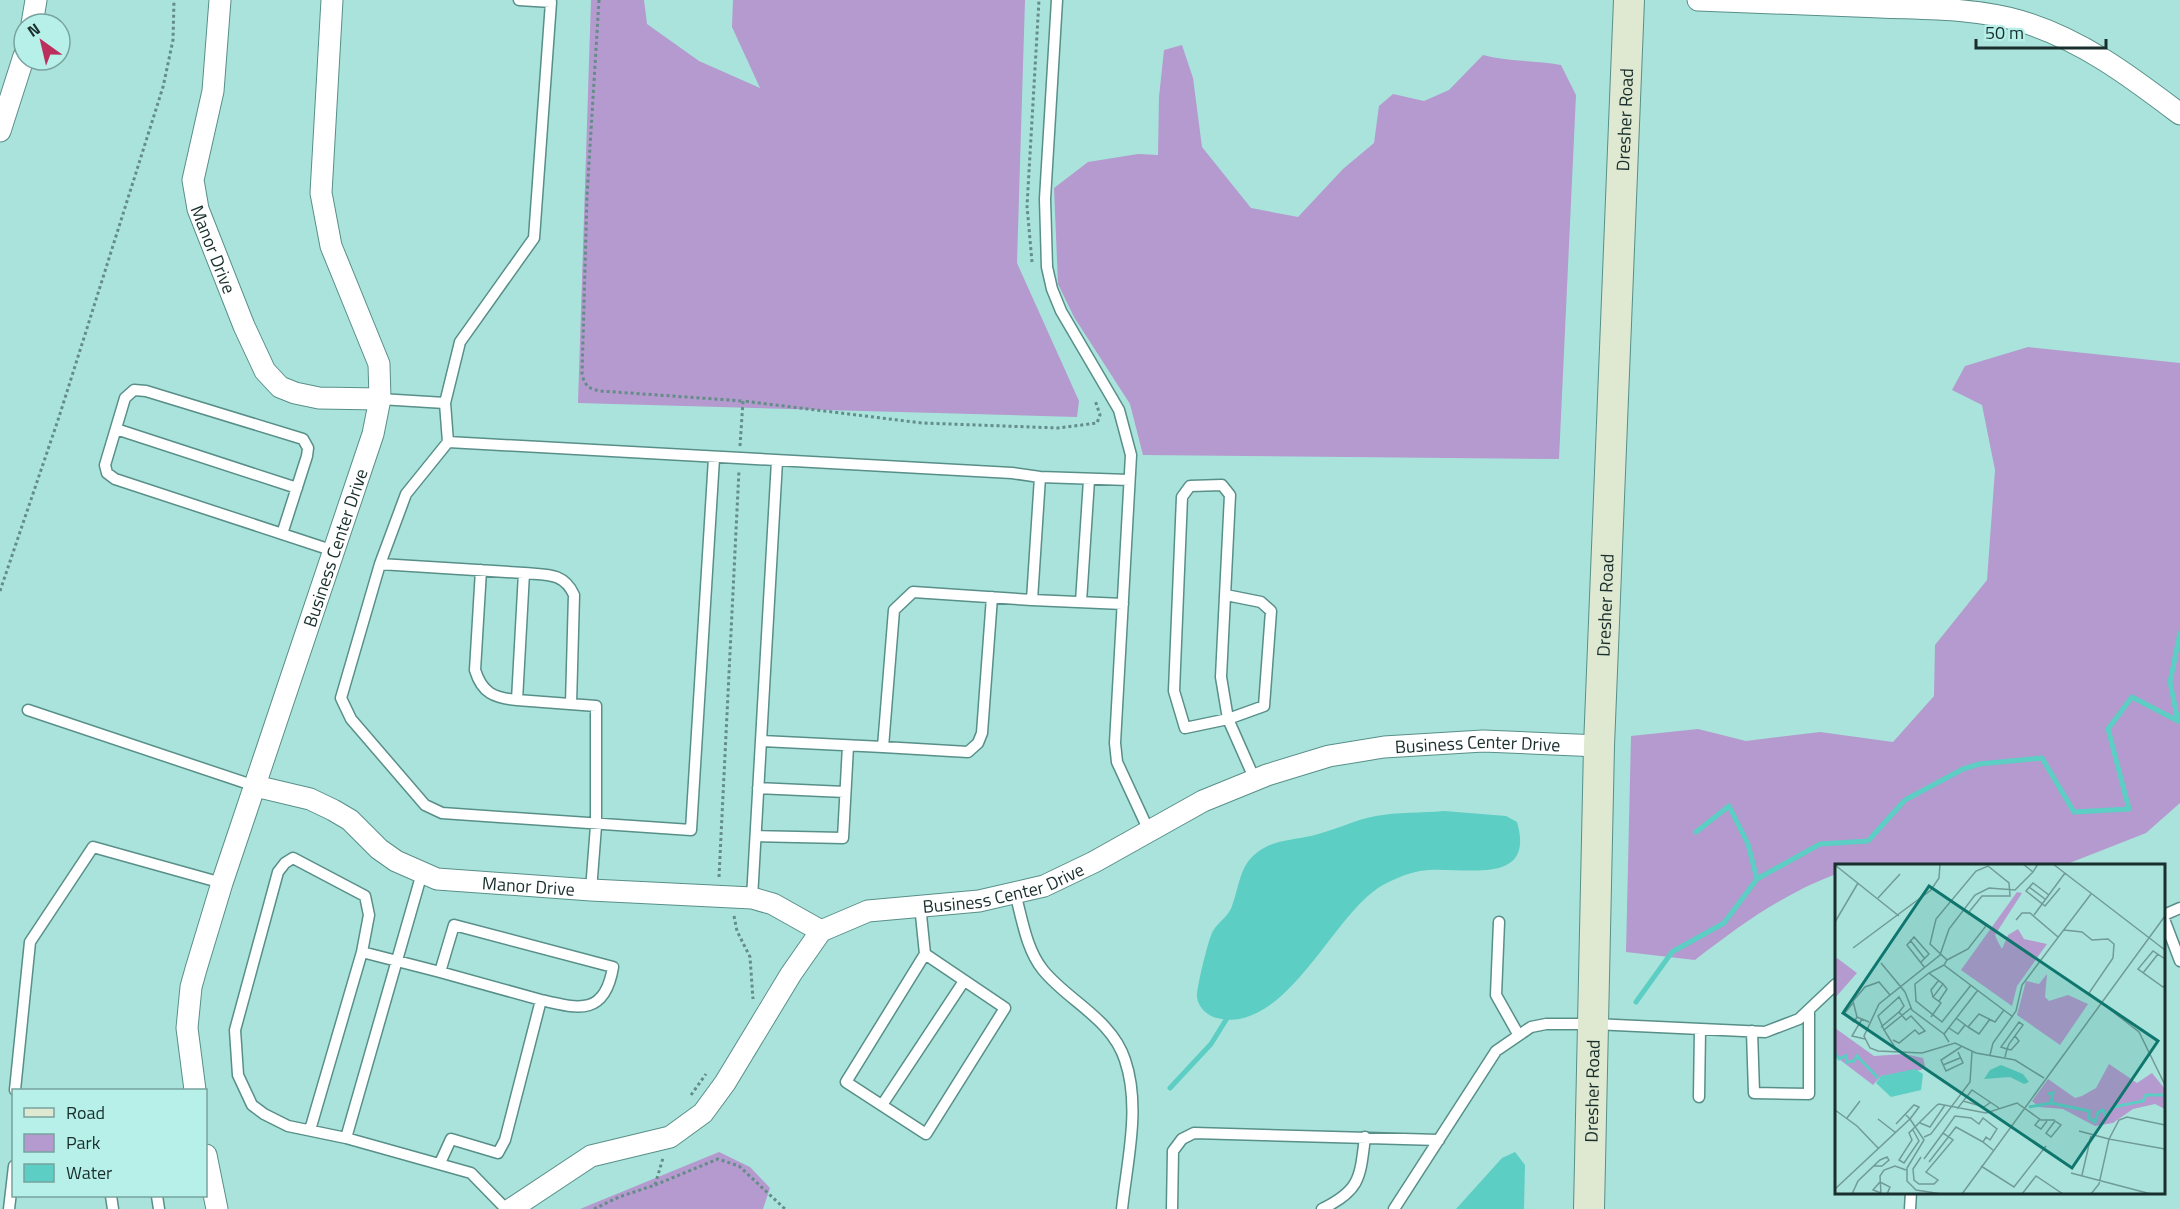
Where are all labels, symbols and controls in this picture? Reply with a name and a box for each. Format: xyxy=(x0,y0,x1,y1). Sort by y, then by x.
north arrow xyxy=(12,12,72,72)
scale bar xyxy=(1976,12,2106,50)
text: N xyxy=(22,17,45,43)
text: 50 m xyxy=(1985,19,2024,46)
street label: Dresher Road xyxy=(1609,68,1640,172)
street label: Manor Drive xyxy=(184,201,243,297)
street label: Business Center Drive xyxy=(296,465,374,631)
street label: Dresher Road xyxy=(1589,553,1620,657)
street label: Business Center Drive xyxy=(1394,727,1561,760)
street label: Business Center Drive xyxy=(921,855,1088,920)
inset map xyxy=(1835,864,2165,1194)
street label: Manor Drive xyxy=(481,869,576,902)
street label: Dresher Road xyxy=(1577,1039,1606,1143)
legend xyxy=(12,1089,207,1197)
text: Road xyxy=(66,1099,105,1126)
text: Park xyxy=(66,1129,101,1156)
text: Water xyxy=(66,1159,112,1186)

